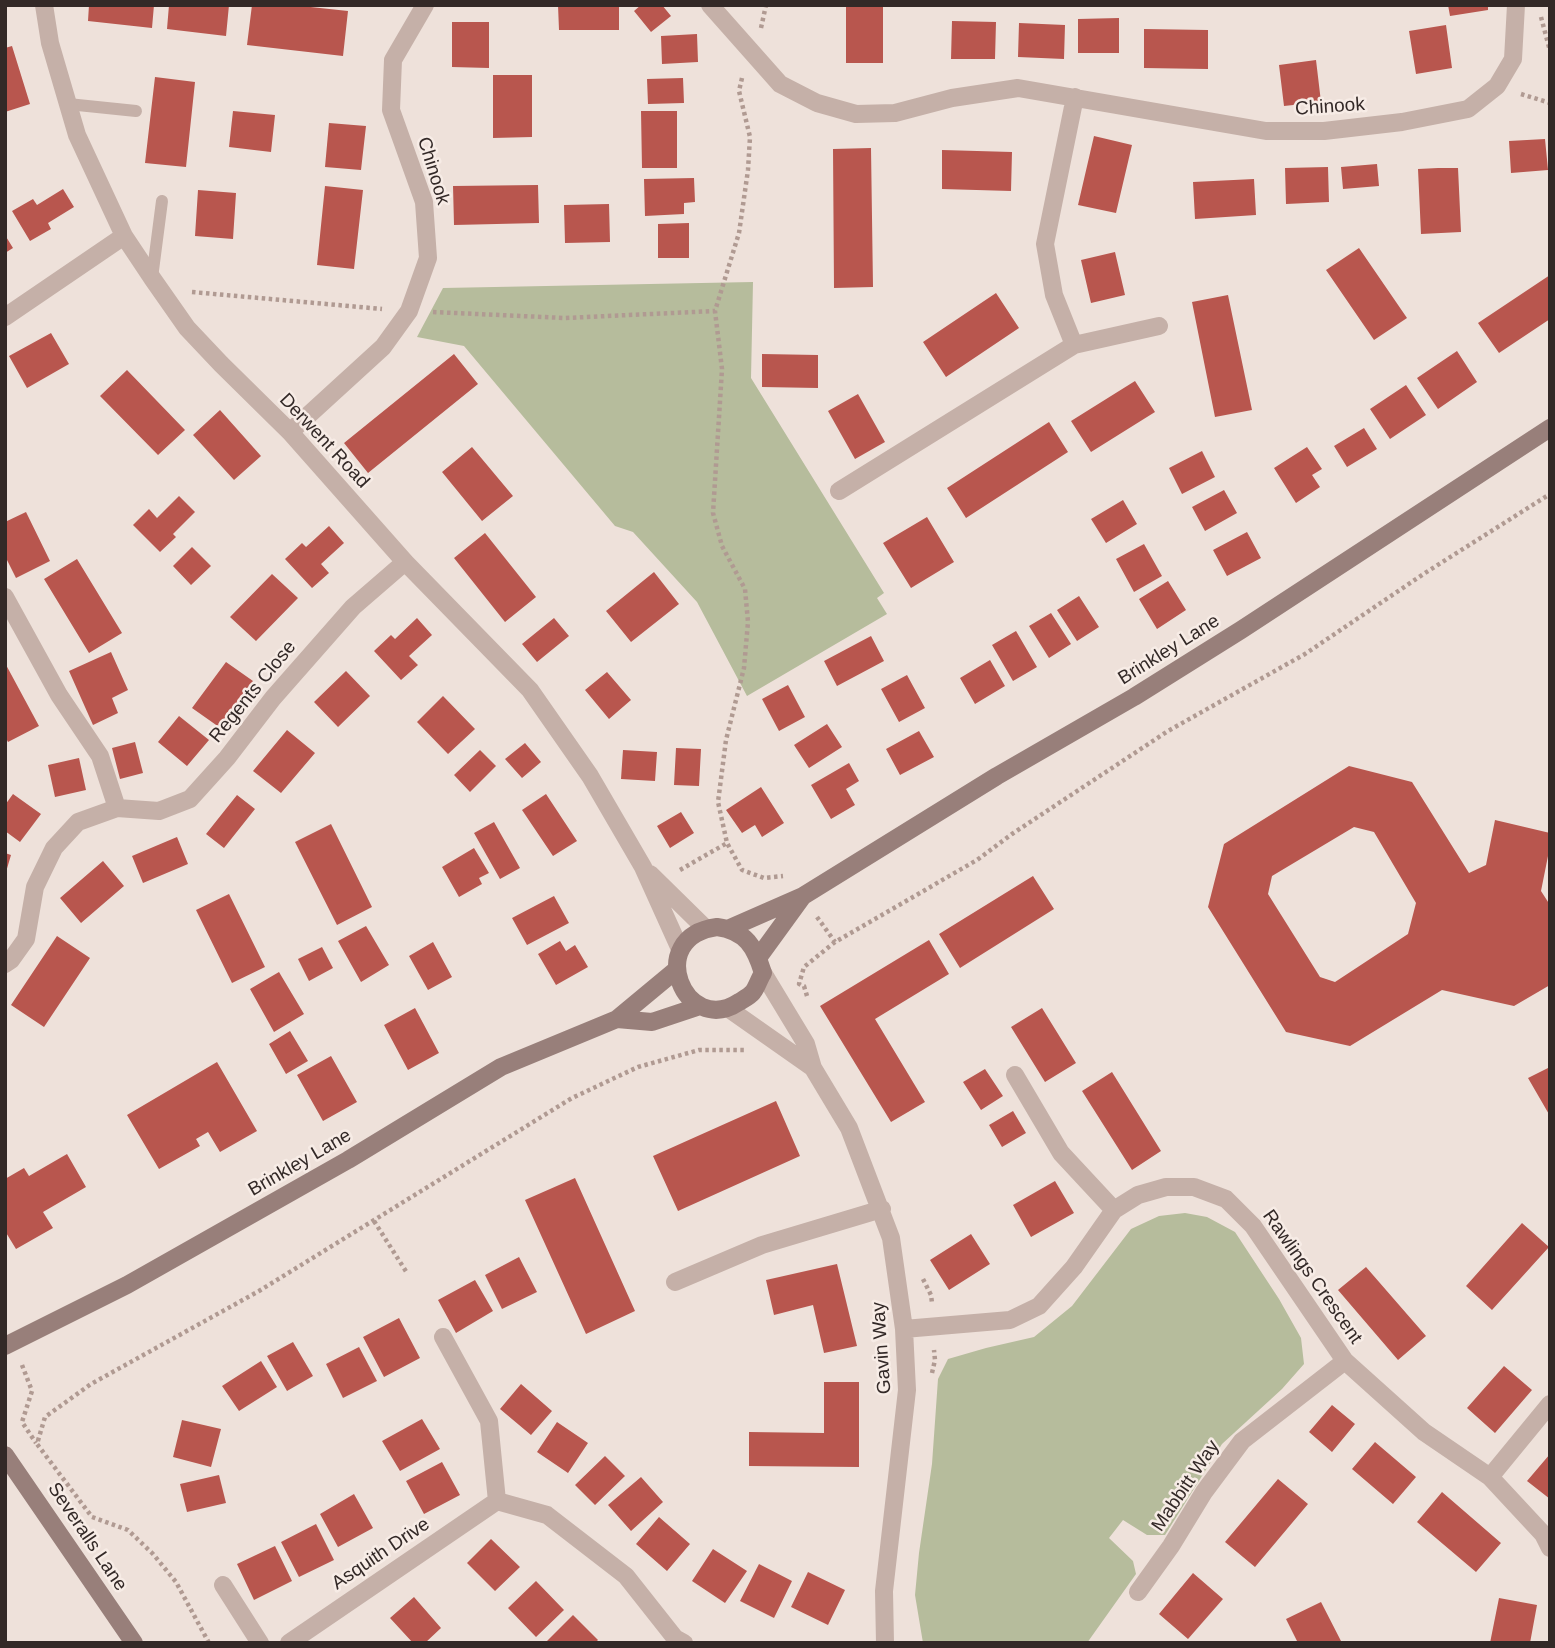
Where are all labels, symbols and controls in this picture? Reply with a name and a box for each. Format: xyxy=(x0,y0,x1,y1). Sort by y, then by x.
street label: Chinook xyxy=(1294,93,1366,121)
street label: Chinook xyxy=(412,134,454,208)
street label: Derwent Road xyxy=(274,389,374,493)
street label: Brinkley Lane xyxy=(1114,610,1224,690)
street label: Regents Close xyxy=(205,636,301,748)
street label: Brinkley Lane xyxy=(244,1124,356,1202)
street label: Rawlings Crescent xyxy=(1257,1206,1367,1348)
street label: Gavin Way xyxy=(867,1301,897,1395)
street label: Mabbitt Way xyxy=(1147,1436,1225,1536)
street label: Severalls Lane xyxy=(42,1479,132,1595)
street label: Asquith Drive xyxy=(328,1513,434,1595)

